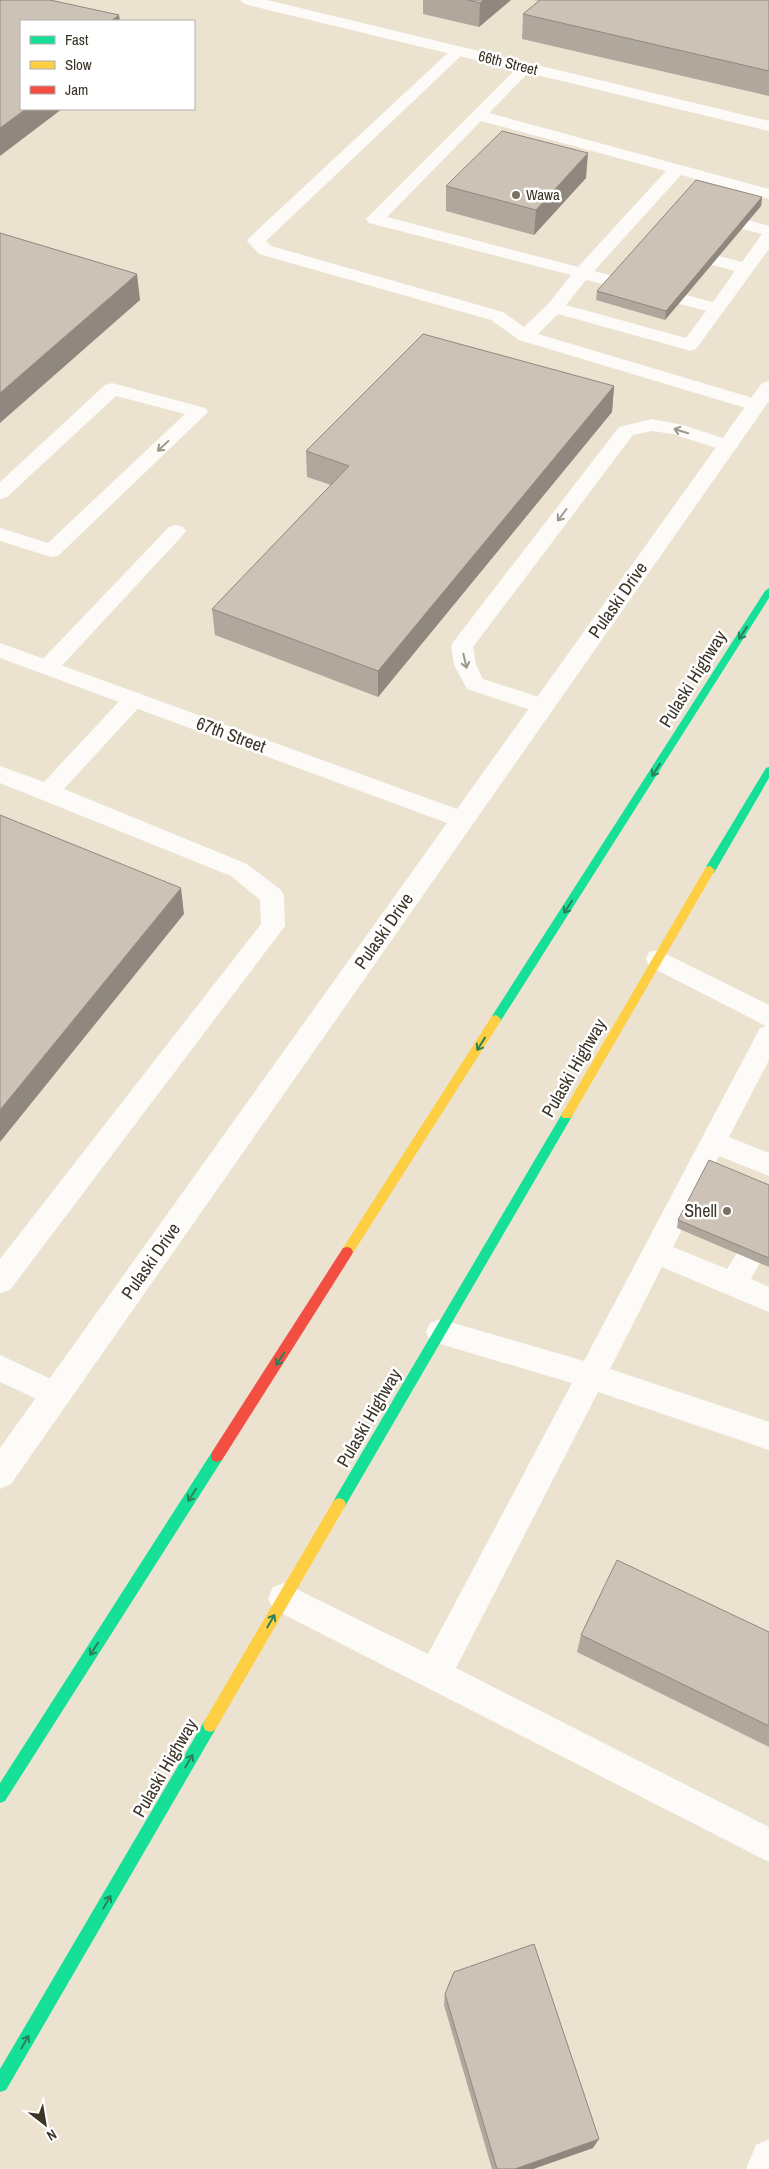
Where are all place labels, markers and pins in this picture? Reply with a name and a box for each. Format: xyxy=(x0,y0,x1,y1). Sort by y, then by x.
place label: Wawa xyxy=(526,184,560,205)
marker: Wawa xyxy=(510,189,522,201)
place label: Shell xyxy=(684,1198,717,1223)
marker: Shell xyxy=(721,1205,733,1217)

